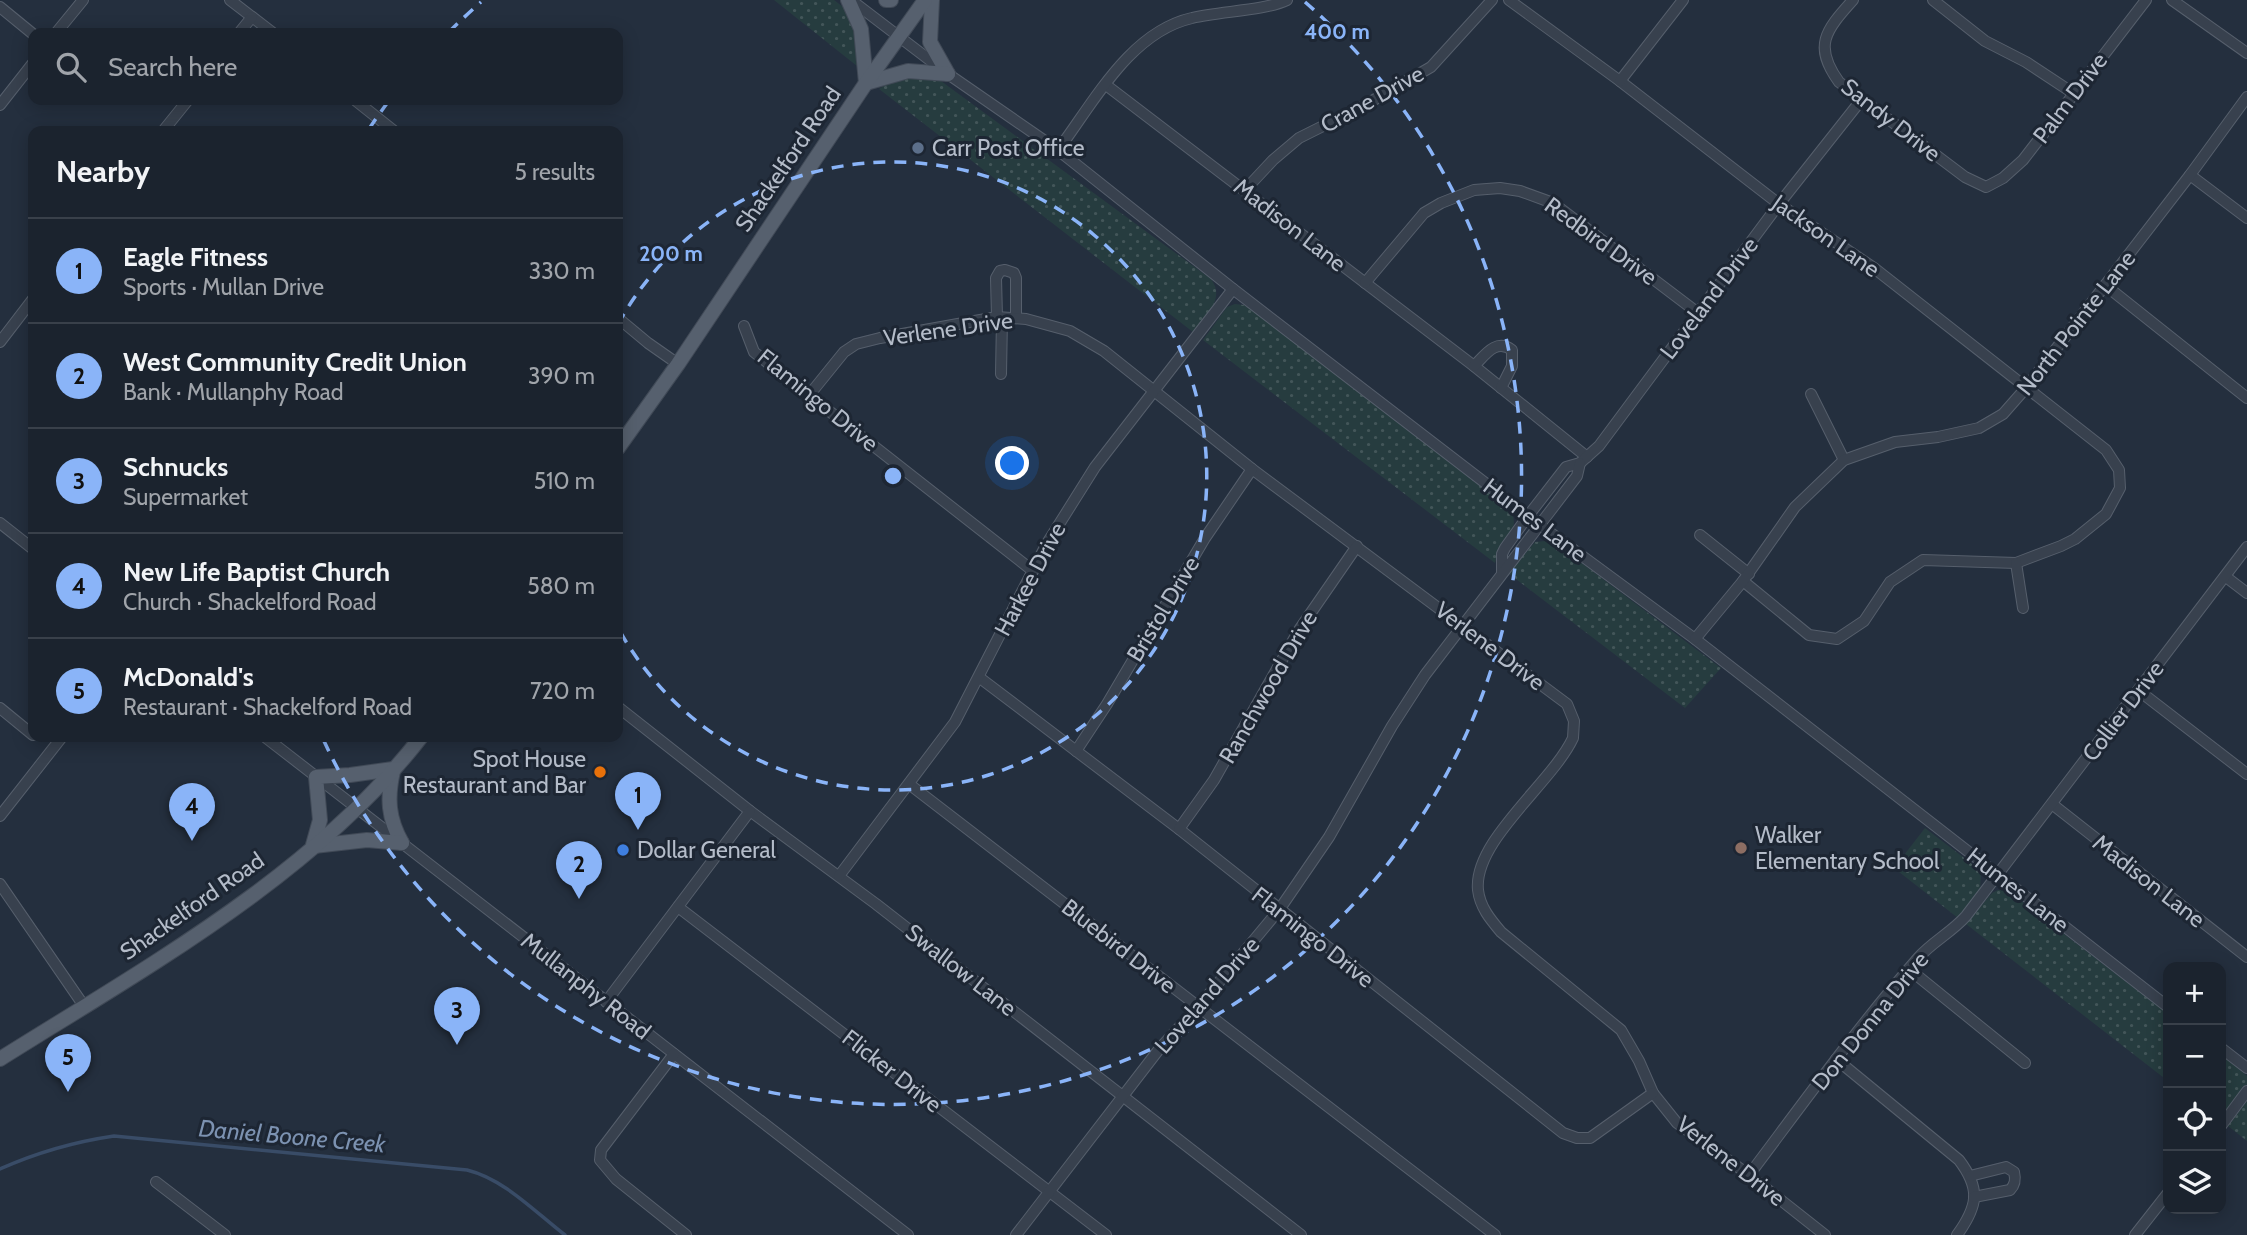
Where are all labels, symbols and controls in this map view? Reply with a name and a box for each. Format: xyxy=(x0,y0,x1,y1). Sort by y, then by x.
text: 400 m xyxy=(1304,19,1370,44)
search box xyxy=(28,28,623,105)
street label: Palm Drive xyxy=(2027,47,2113,149)
icon: search xyxy=(52,48,90,86)
text: Search here xyxy=(108,51,237,83)
street label: Crane Drive xyxy=(1316,59,1429,139)
street label: Sandy Drive xyxy=(1836,72,1946,168)
street label: Shackelford Road xyxy=(729,81,847,237)
place label: Carr Post Office xyxy=(932,134,1085,162)
marker: Carr Post Office xyxy=(910,140,926,156)
text: Nearby xyxy=(56,153,150,190)
text: 5 results xyxy=(514,158,595,186)
street label: Madison Lane xyxy=(1228,173,1352,278)
street label: Jackson Lane xyxy=(1766,188,1885,283)
street label: Redbird Drive xyxy=(1539,191,1663,291)
street label: Loveland Drive xyxy=(1654,231,1764,365)
text: Eagle Fitness xyxy=(123,241,268,273)
text: 200 m xyxy=(639,241,703,266)
street label: North Pointe Lane xyxy=(2011,245,2141,401)
text: 1 xyxy=(75,257,83,285)
text: 330 m xyxy=(529,257,595,285)
text: Sports · Mullan Drive xyxy=(123,273,324,301)
street label: Verlene Drive xyxy=(882,306,1015,352)
street label: Flamingo Drive xyxy=(752,343,884,457)
text: West Community Credit Union xyxy=(123,346,467,378)
text: 2 xyxy=(73,362,85,390)
text: 390 m xyxy=(528,362,595,390)
text: Bank · Mullanphy Road xyxy=(123,378,344,406)
your location xyxy=(995,446,1029,480)
text: Schnucks xyxy=(123,451,228,483)
centre of rings xyxy=(881,464,905,488)
text: 3 xyxy=(73,467,85,495)
text: 510 m xyxy=(534,467,595,495)
street label: Humes Lane xyxy=(1478,472,1592,568)
text: Supermarket xyxy=(123,483,248,511)
street label: Harkee Drive xyxy=(988,517,1072,641)
street label: Bristol Drive xyxy=(1121,551,1205,667)
text: New Life Baptist Church xyxy=(123,556,390,588)
text: 4 xyxy=(72,572,86,600)
text: 580 m xyxy=(527,572,595,600)
text: Church · Shackelford Road xyxy=(123,588,376,616)
street label: Verlene Drive xyxy=(1430,596,1551,696)
street label: Ranchwood Drive xyxy=(1213,605,1323,768)
street label: Collier Drive xyxy=(2076,655,2170,767)
text: McDonald's xyxy=(123,661,254,693)
text: 5 xyxy=(73,677,85,705)
text: 720 m xyxy=(530,677,595,705)
text: Restaurant · Shackelford Road xyxy=(123,693,412,721)
place label: Spot House Restaurant and Bar xyxy=(403,745,587,799)
marker: Spot House Restaurant and Bar xyxy=(592,764,608,780)
pin: 1 xyxy=(615,772,661,830)
pin: 4 xyxy=(169,783,215,841)
place label: Walker Elementary School xyxy=(1755,821,1940,875)
street label: Madison Lane xyxy=(2087,829,2211,934)
place label: Dollar General xyxy=(637,836,776,864)
marker: Walker Elementary School xyxy=(1733,840,1749,856)
pin: 2 xyxy=(556,841,602,899)
street label: Humes Lane xyxy=(1961,841,2075,939)
marker: Dollar General xyxy=(615,842,631,858)
street label: Shackelford Road xyxy=(115,846,269,966)
street label: Flamingo Drive xyxy=(1246,881,1380,993)
street label: Bluebird Drive xyxy=(1056,893,1182,999)
street label: Swallow Lane xyxy=(900,918,1022,1022)
street label: Mullanphy Road xyxy=(516,927,656,1045)
street label: Loveland Drive xyxy=(1149,931,1265,1059)
street label: Don Donna Drive xyxy=(1806,946,1935,1096)
map controls xyxy=(2163,962,2226,1214)
button: + xyxy=(2163,962,2226,1025)
pin: 3 xyxy=(434,987,480,1045)
street label: Flicker Drive xyxy=(837,1024,947,1119)
button: − xyxy=(2163,1025,2226,1088)
pin: 5 xyxy=(45,1034,91,1092)
button: locate xyxy=(2163,1088,2226,1151)
street label: Verlene Drive xyxy=(1671,1110,1791,1212)
water label: Daniel Boone Creek xyxy=(197,1113,387,1159)
button: layers xyxy=(2163,1151,2226,1214)

